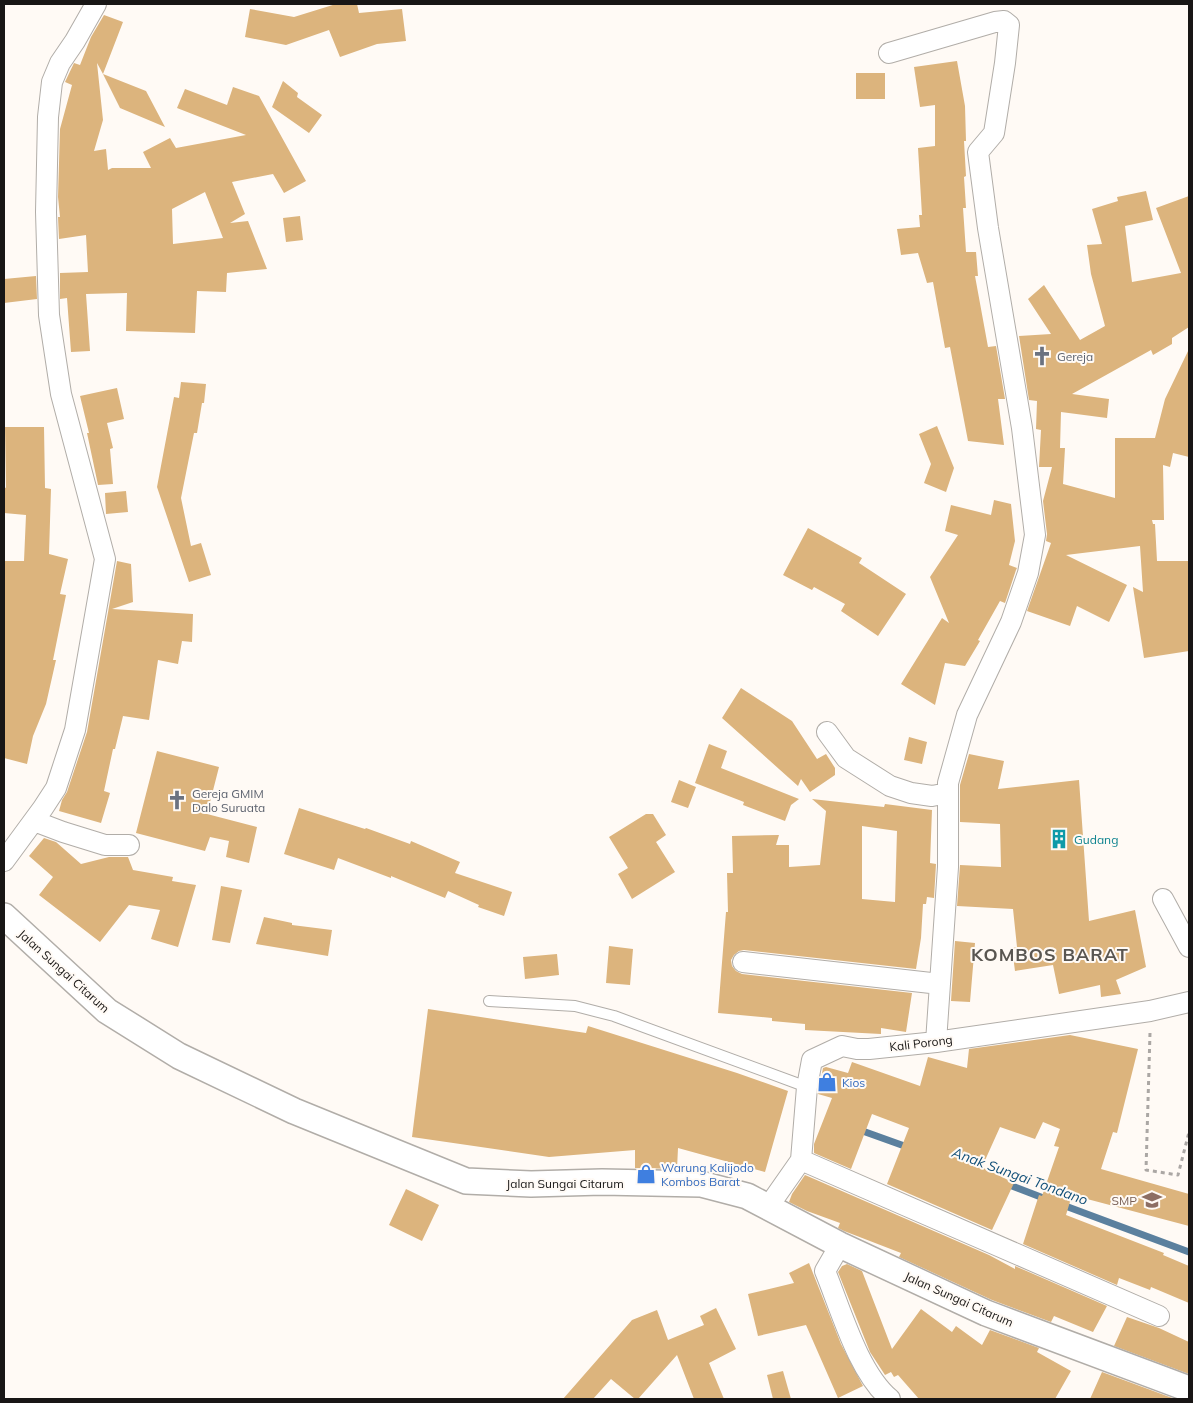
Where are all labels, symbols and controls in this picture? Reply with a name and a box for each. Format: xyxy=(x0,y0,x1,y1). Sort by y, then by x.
church icon: Gereja xyxy=(1031,345,1053,367)
place label: Gereja xyxy=(1057,349,1093,364)
place label: Gereja GMIM Dalo Suruata xyxy=(192,786,265,815)
church icon: Gereja GMIM Dalo Suruata xyxy=(166,789,188,811)
building icon: Gudang xyxy=(1048,828,1070,850)
place label: Gudang xyxy=(1074,832,1118,847)
street label: Jalan Sungai Citarum xyxy=(15,926,113,1016)
district label: KOMBOS BARAT xyxy=(971,943,1129,966)
street label: Kali Porong xyxy=(889,1032,953,1054)
shop icon: Kios xyxy=(816,1071,838,1093)
place label: Kios xyxy=(842,1075,865,1090)
water label: Anak Sungai Tondano xyxy=(949,1143,1090,1209)
place label: Warung Kalijodo Kombos Barat xyxy=(661,1160,754,1189)
shop icon: Warung Kalijodo Kombos Barat xyxy=(635,1163,657,1185)
street label: Jalan Sungai Citarum xyxy=(506,1176,624,1191)
school or university icon: SMP xyxy=(1141,1189,1163,1211)
place label: SMP xyxy=(1111,1193,1137,1208)
street label: Jalan Sungai Citarum xyxy=(902,1268,1016,1330)

